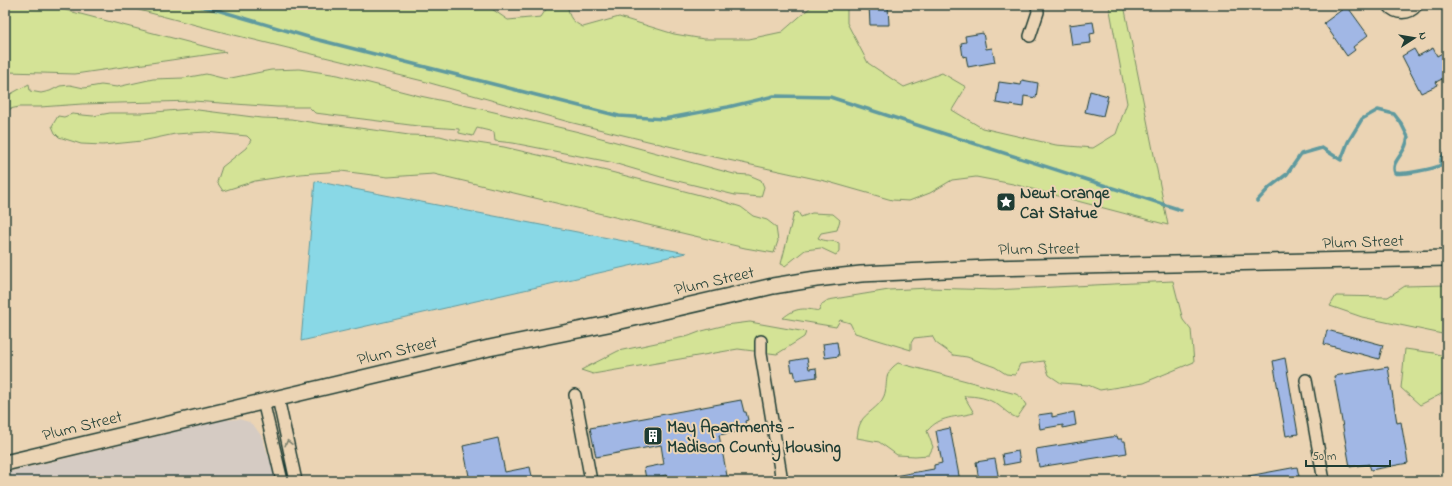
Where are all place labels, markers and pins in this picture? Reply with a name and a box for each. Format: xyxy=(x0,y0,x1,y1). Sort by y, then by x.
place label: Newt Orange Cat Statue xyxy=(1020,181,1111,226)
place icon: Newt Orange Cat Statue xyxy=(995,191,1017,213)
place label: May Apartments - Madison County Housing xyxy=(667,415,841,462)
building icon: May Apartments - Madison County Housing xyxy=(642,425,664,447)

